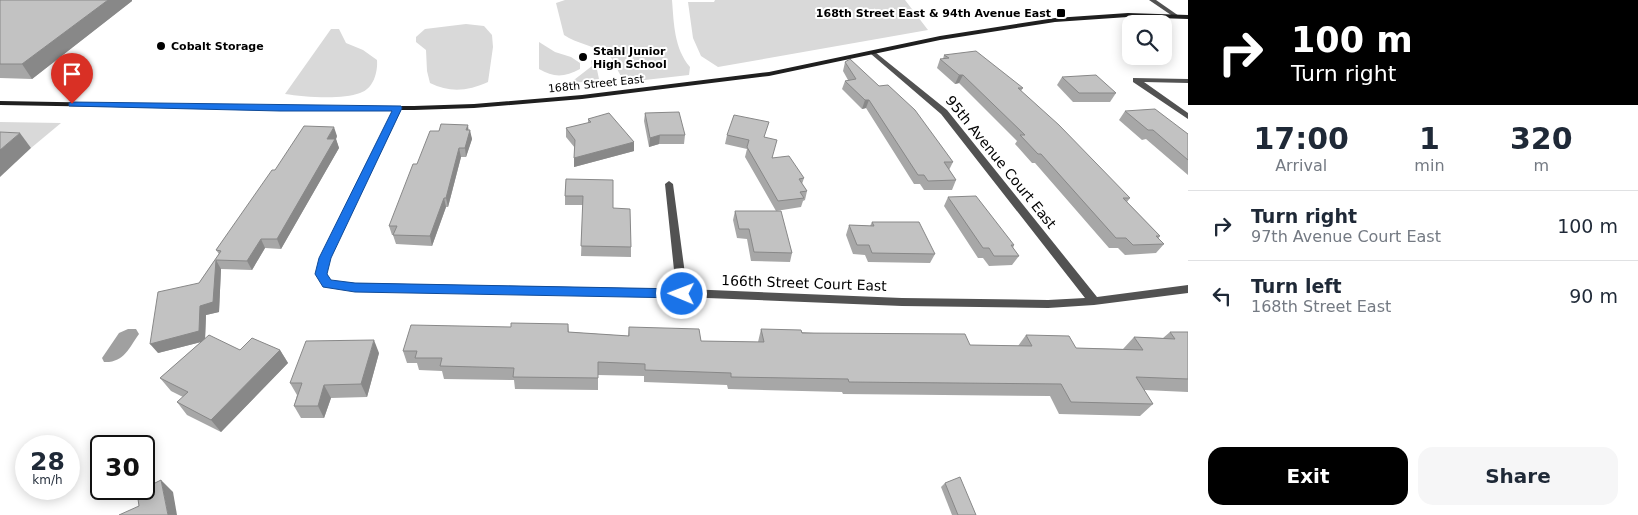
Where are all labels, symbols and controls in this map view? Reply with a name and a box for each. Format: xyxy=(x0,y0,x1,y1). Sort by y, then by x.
place label: 168th Street East & 94th Avenue East xyxy=(816,7,1051,20)
marker: 168th Street East & 94th Avenue East xyxy=(1055,7,1067,19)
map controls xyxy=(1122,15,1172,65)
button: search xyxy=(1122,15,1172,65)
icon: right xyxy=(1208,20,1273,85)
text: 100 m xyxy=(1291,20,1413,60)
marker: Cobalt Storage xyxy=(155,40,167,52)
place label: Cobalt Storage xyxy=(171,40,264,53)
place label: Stahl Junior High School xyxy=(593,45,667,71)
marker: Stahl Junior High School xyxy=(577,51,589,63)
pin xyxy=(51,53,93,104)
icon: arrive xyxy=(58,60,86,88)
text: Turn right xyxy=(1291,61,1396,86)
street label: 168th Street East xyxy=(547,72,645,96)
street label: 95th Avenue Court East xyxy=(942,92,1060,232)
text: 17:00 xyxy=(1253,121,1349,156)
text: 1 xyxy=(1419,121,1440,156)
text: 320 xyxy=(1510,121,1573,156)
text: Arrival xyxy=(1275,156,1327,175)
text: min xyxy=(1414,156,1445,175)
text: m xyxy=(1533,156,1549,175)
text: Turn right xyxy=(1251,205,1357,227)
icon: right xyxy=(1208,212,1236,240)
text: 100 m xyxy=(1557,215,1618,237)
text: 97th Avenue Court East xyxy=(1251,227,1441,246)
position arrow xyxy=(655,267,707,319)
street label: 166th Street Court East xyxy=(721,272,888,294)
text: Turn left xyxy=(1251,275,1342,297)
icon: left xyxy=(1208,282,1236,310)
text: 90 m xyxy=(1569,285,1618,307)
text: 168th Street East xyxy=(1251,297,1391,316)
speed limit sign: 30 xyxy=(90,435,155,500)
text: 28 xyxy=(30,447,65,476)
button: Exit xyxy=(1208,447,1408,505)
button: Share xyxy=(1418,447,1618,505)
text: km/h xyxy=(32,473,63,487)

